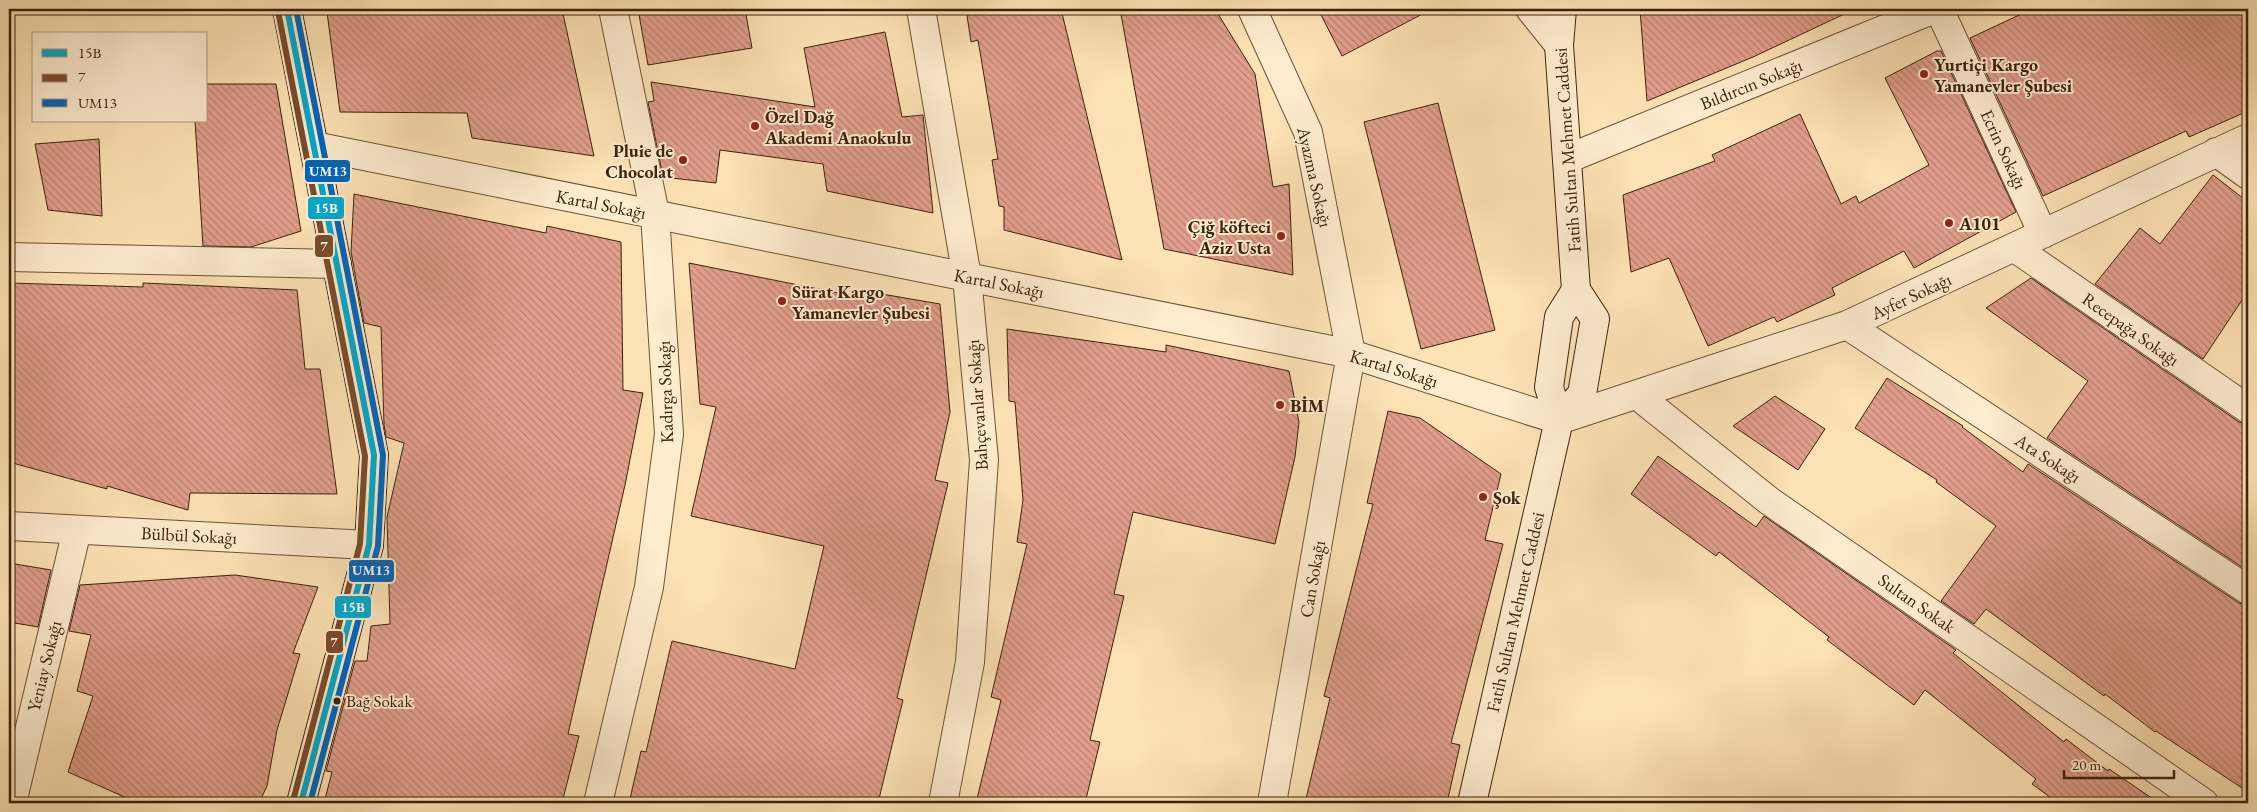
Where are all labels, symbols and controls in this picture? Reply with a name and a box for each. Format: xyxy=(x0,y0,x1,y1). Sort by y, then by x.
legend xyxy=(32,32,208,122)
text: 15B xyxy=(78,43,101,62)
street label: Fatih Sultan Mehmet Caddesi xyxy=(1548,46,1586,253)
street label: Bıldırcın Sokağı xyxy=(1696,53,1806,115)
place label: Yurtiçi Kargo Yamanevler Şubesi xyxy=(1934,53,2073,97)
text: 7 xyxy=(78,67,86,86)
marker: Yurtiçi Kargo Yamanevler Şubesi xyxy=(1918,68,1930,80)
text: UM13 xyxy=(78,93,117,112)
place label: Özel Dağ Akademi Anaokulu xyxy=(764,105,911,149)
street label: Ecrin Sokağı xyxy=(1976,106,2033,193)
marker: Özel Dağ Akademi Anaokulu xyxy=(749,120,761,132)
street label: Ayazma Sokağı xyxy=(1292,124,1338,230)
place label: Pluie de Chocolat xyxy=(605,139,673,183)
marker: Pluie de Chocolat xyxy=(677,154,689,166)
line badge: UM13 xyxy=(304,159,351,183)
text: UM13 xyxy=(309,162,347,180)
street label: Kartal Sokağı xyxy=(554,184,648,224)
line badge: 15B xyxy=(307,196,345,220)
text: 15B xyxy=(314,199,338,217)
place label: A101 xyxy=(1958,212,2001,235)
place label: Çiğ köfteci Aziz Usta xyxy=(1188,215,1272,259)
marker: A101 xyxy=(1943,217,1955,229)
marker: Çiğ köfteci Aziz Usta xyxy=(1275,230,1287,242)
line badge: 7 xyxy=(314,234,334,258)
text: 7 xyxy=(320,237,328,255)
street label: Kartal Sokağı xyxy=(952,263,1046,303)
street label: Ayfer Sokağı xyxy=(1866,267,1955,325)
place label: Sürat Kargo Yamanevler Şubesi xyxy=(792,280,931,324)
street label: Recepağa Sokağı xyxy=(2078,287,2184,371)
marker: Sürat Kargo Yamanevler Şubesi xyxy=(776,295,788,307)
street label: Bahçevanlar Sokağı xyxy=(961,338,993,471)
street label: Kadırga Sokağı xyxy=(652,340,678,444)
street label: Kartal Sokağı xyxy=(1347,344,1441,392)
place label: BİM xyxy=(1290,394,1325,417)
marker: BİM xyxy=(1274,399,1286,411)
street label: Ata Sokağı xyxy=(2010,428,2086,488)
place label: Şok xyxy=(1493,486,1522,509)
marker: Şok xyxy=(1477,491,1489,503)
street label: Fatih Sultan Mehmet Caddesi xyxy=(1481,509,1549,714)
street label: Bülbül Sokağı xyxy=(141,521,238,549)
street label: Can Sokağı xyxy=(1294,538,1330,619)
line badge: UM13 xyxy=(348,559,395,583)
text: UM13 xyxy=(352,561,390,579)
street label: Sultan Sokak xyxy=(1874,568,1961,638)
line badge: 15B xyxy=(334,595,372,619)
text: 15B xyxy=(341,598,365,616)
street label: Yeniay Sokağı xyxy=(22,618,67,714)
line badge: 7 xyxy=(325,630,344,654)
text: 7 xyxy=(330,633,338,651)
place label: Bağ Sokak xyxy=(346,690,413,712)
marker: Bağ Sokak xyxy=(332,696,342,706)
scale bar xyxy=(2064,747,2174,779)
text: 20 m xyxy=(2072,755,2101,774)

